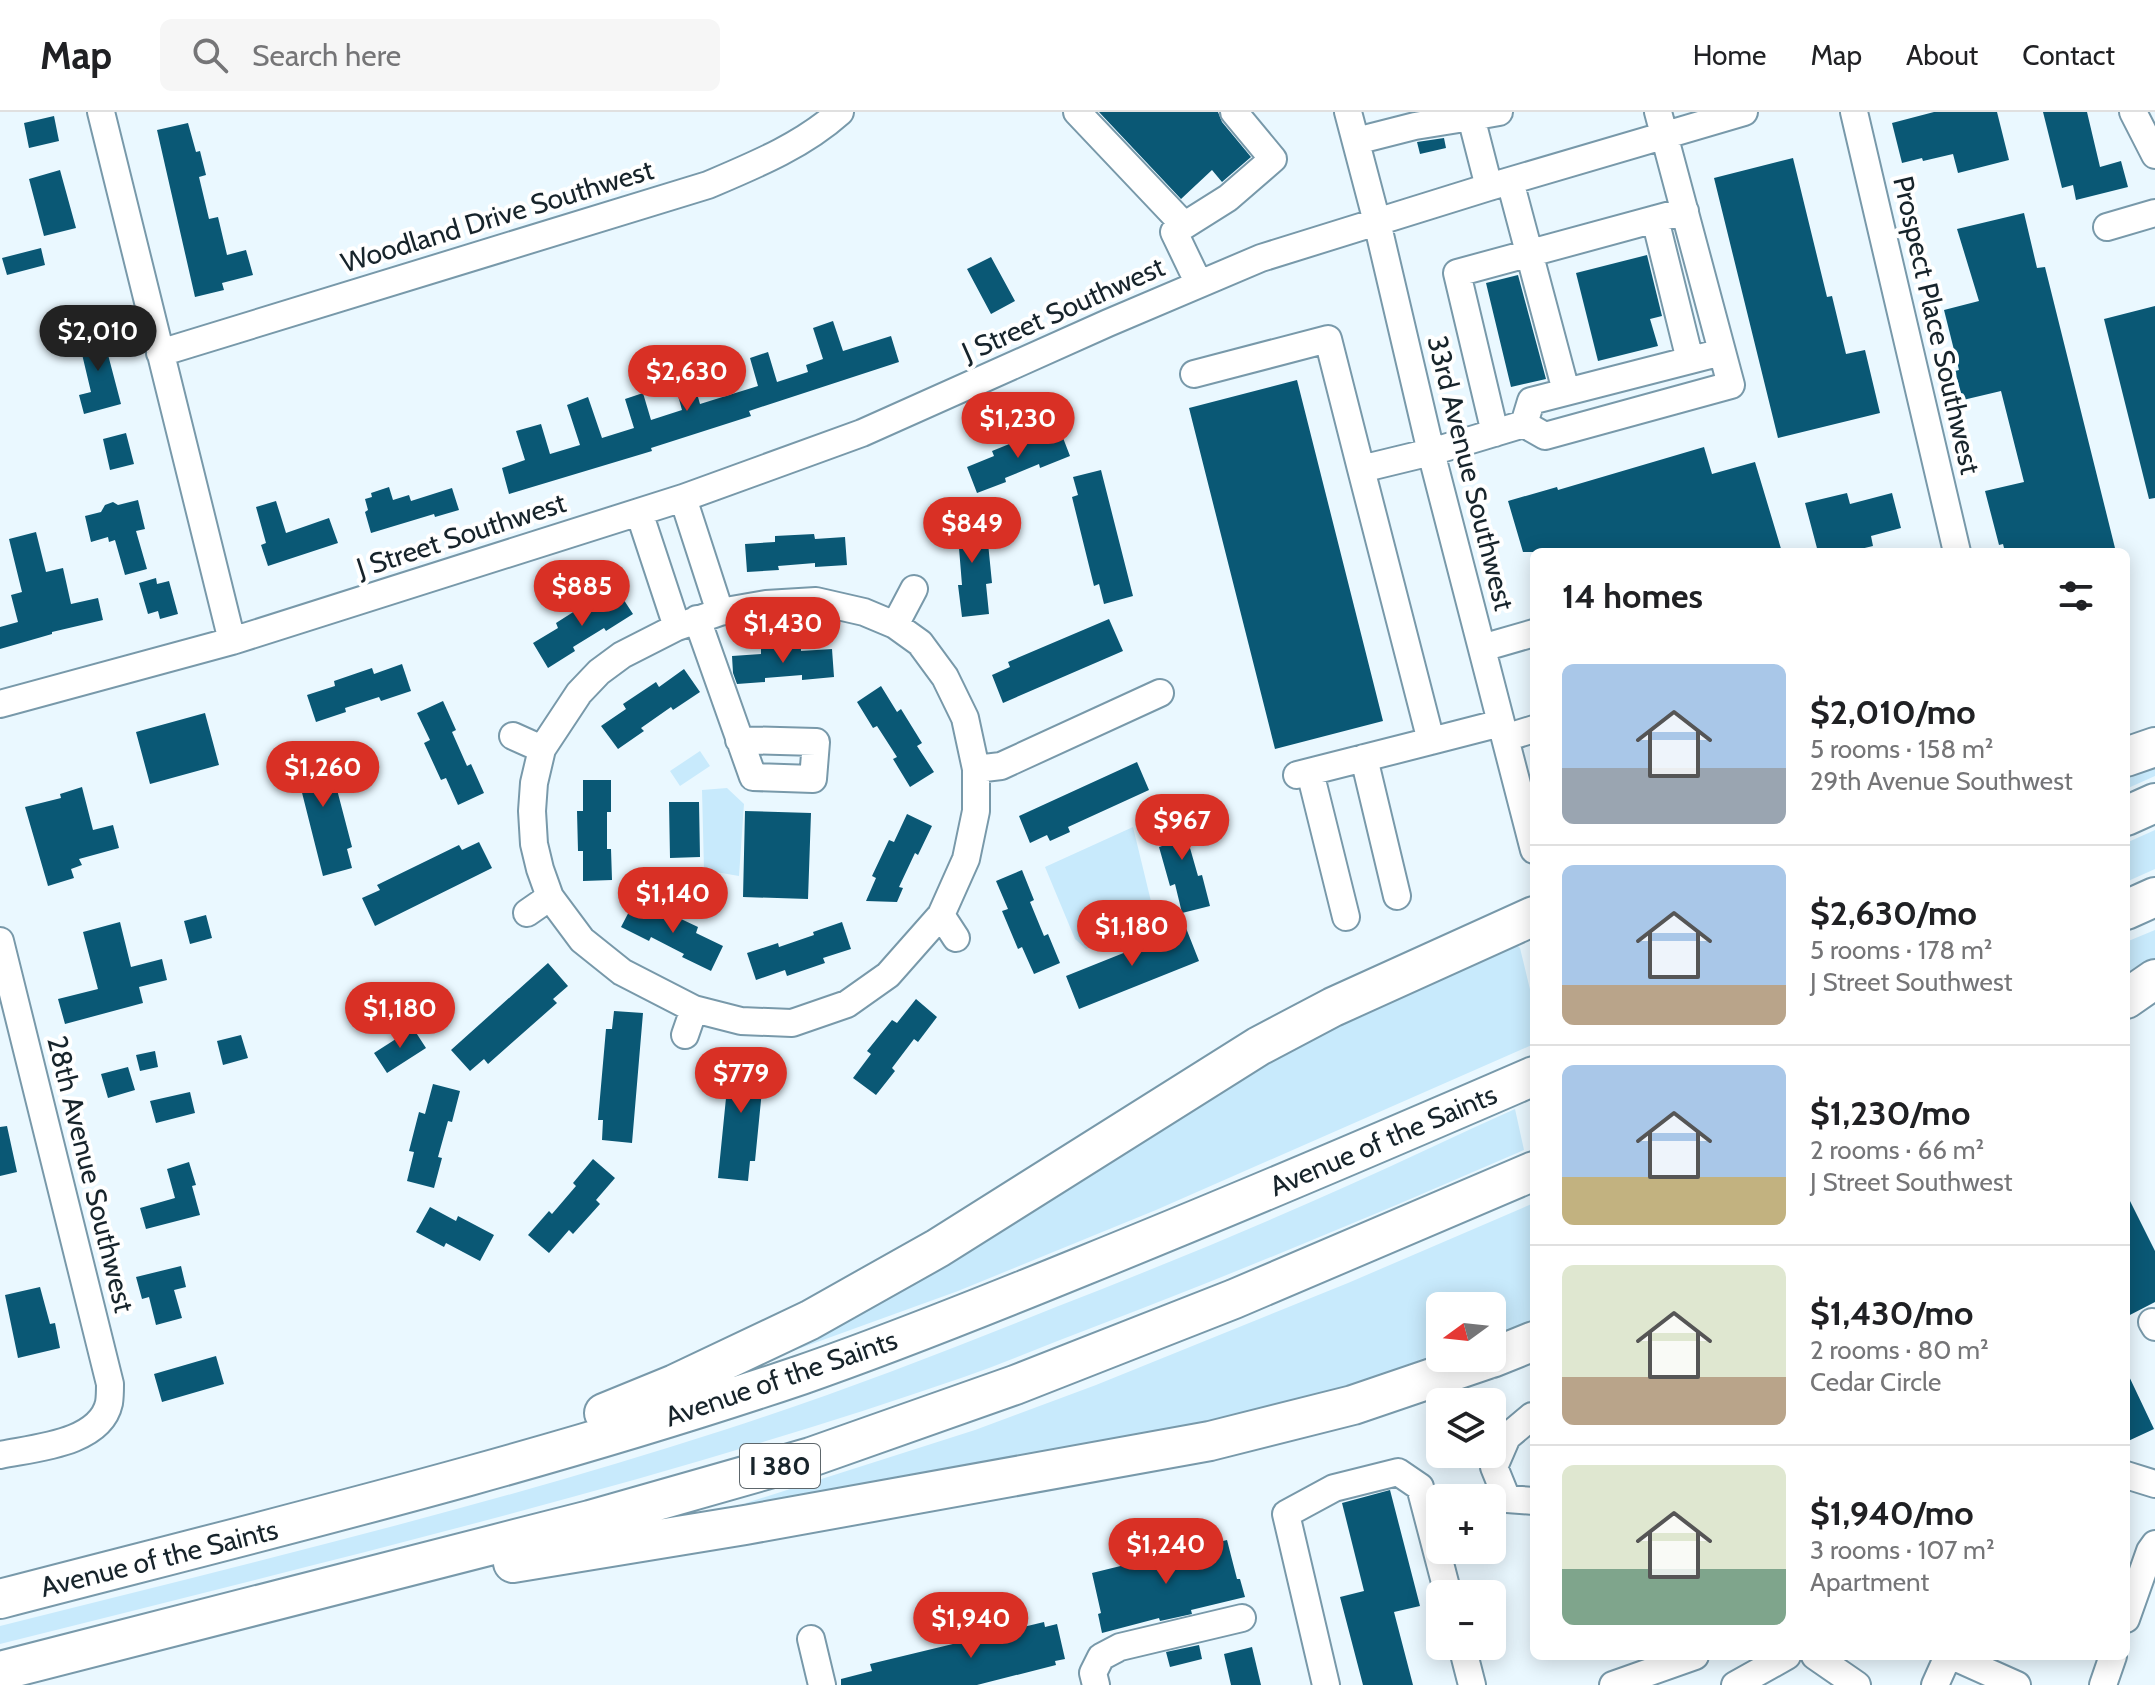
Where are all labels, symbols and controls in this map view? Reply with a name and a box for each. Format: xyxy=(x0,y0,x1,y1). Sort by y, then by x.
search box xyxy=(160,19,720,91)
text: Map xyxy=(40,32,112,79)
icon: search xyxy=(188,33,232,77)
text: Search here xyxy=(252,37,401,74)
text: Home xyxy=(1693,38,1766,72)
text: Map xyxy=(1810,38,1862,72)
text: About xyxy=(1906,38,1978,72)
text: Contact xyxy=(2022,38,2115,72)
street label: Woodland Drive Southwest xyxy=(337,152,657,280)
street label: Prospect Place Southwest xyxy=(1886,173,1988,477)
street label: J Street Southwest xyxy=(956,249,1170,369)
pin: $2,010 xyxy=(33,305,163,373)
text: $2,010 xyxy=(58,315,138,347)
street label: 33rd Avenue Southwest xyxy=(1420,332,1522,614)
pin: $2,630 xyxy=(622,345,752,413)
text: $2,630 xyxy=(646,355,728,387)
pin: $1,230 xyxy=(953,392,1083,460)
text: $1,230 xyxy=(980,402,1056,434)
street label: J Street Southwest xyxy=(351,485,570,585)
pin: $849 xyxy=(925,497,1019,565)
text: $849 xyxy=(941,507,1003,539)
pin: $885 xyxy=(535,560,629,628)
text: $885 xyxy=(552,570,612,602)
icon: filters xyxy=(2054,574,2098,618)
text: 14 homes xyxy=(1562,575,1703,617)
pin: $1,430 xyxy=(718,597,848,665)
text: $1,430 xyxy=(743,607,823,639)
text: $2,010/mo xyxy=(1810,691,1976,733)
icon: home xyxy=(1626,696,1722,792)
text: 5 rooms · 158 m² xyxy=(1810,733,1993,765)
pin: $1,260 xyxy=(258,741,388,809)
text: $1,260 xyxy=(284,751,362,783)
text: 29th Avenue Southwest xyxy=(1810,765,2073,797)
pin: $967 xyxy=(1135,794,1229,862)
text: $967 xyxy=(1153,804,1211,836)
pin: $1,140 xyxy=(608,867,738,935)
text: $1,140 xyxy=(636,877,710,909)
text: $2,630/mo xyxy=(1810,892,1977,934)
icon: home xyxy=(1626,897,1722,993)
pin: $1,180 xyxy=(1067,900,1197,968)
text: $1,180 xyxy=(1095,910,1169,942)
text: 5 rooms · 178 m² xyxy=(1810,934,1992,966)
text: J Street Southwest xyxy=(1810,966,2012,998)
pin: $1,180 xyxy=(335,982,465,1050)
text: $1,180 xyxy=(363,992,437,1024)
street label: 28th Avenue Southwest xyxy=(40,1032,142,1316)
pin: $779 xyxy=(694,1047,788,1115)
text: $779 xyxy=(713,1057,769,1089)
street label: Avenue of the Saints xyxy=(1264,1077,1502,1203)
text: $1,230/mo xyxy=(1810,1092,1970,1134)
icon: home xyxy=(1626,1097,1722,1193)
text: 2 rooms · 66 m² xyxy=(1810,1134,1984,1166)
text: J Street Southwest xyxy=(1810,1166,2012,1198)
north arrow xyxy=(1426,1292,1506,1372)
map controls xyxy=(1426,1292,1506,1660)
text: $1,430/mo xyxy=(1810,1292,1973,1334)
icon: home xyxy=(1626,1297,1722,1393)
street label: Avenue of the Saints xyxy=(660,1322,902,1434)
text: 2 rooms · 80 m² xyxy=(1810,1334,1989,1366)
text: Cedar Circle xyxy=(1810,1366,1941,1398)
button: layers xyxy=(1426,1388,1506,1468)
road number: I 380 xyxy=(740,1444,820,1488)
button: + xyxy=(1426,1484,1506,1564)
text: $1,940/mo xyxy=(1810,1492,1974,1534)
icon: home xyxy=(1626,1497,1722,1593)
street label: Avenue of the Saints xyxy=(37,1512,281,1604)
pin: $1,240 xyxy=(1101,1518,1231,1586)
text: $1,240 xyxy=(1127,1528,1205,1560)
text: 3 rooms · 107 m² xyxy=(1810,1534,1995,1566)
text: Apartment xyxy=(1810,1566,1929,1598)
button: − xyxy=(1426,1580,1506,1660)
pin: $1,940 xyxy=(906,1592,1036,1660)
text: $1,940 xyxy=(931,1602,1011,1634)

